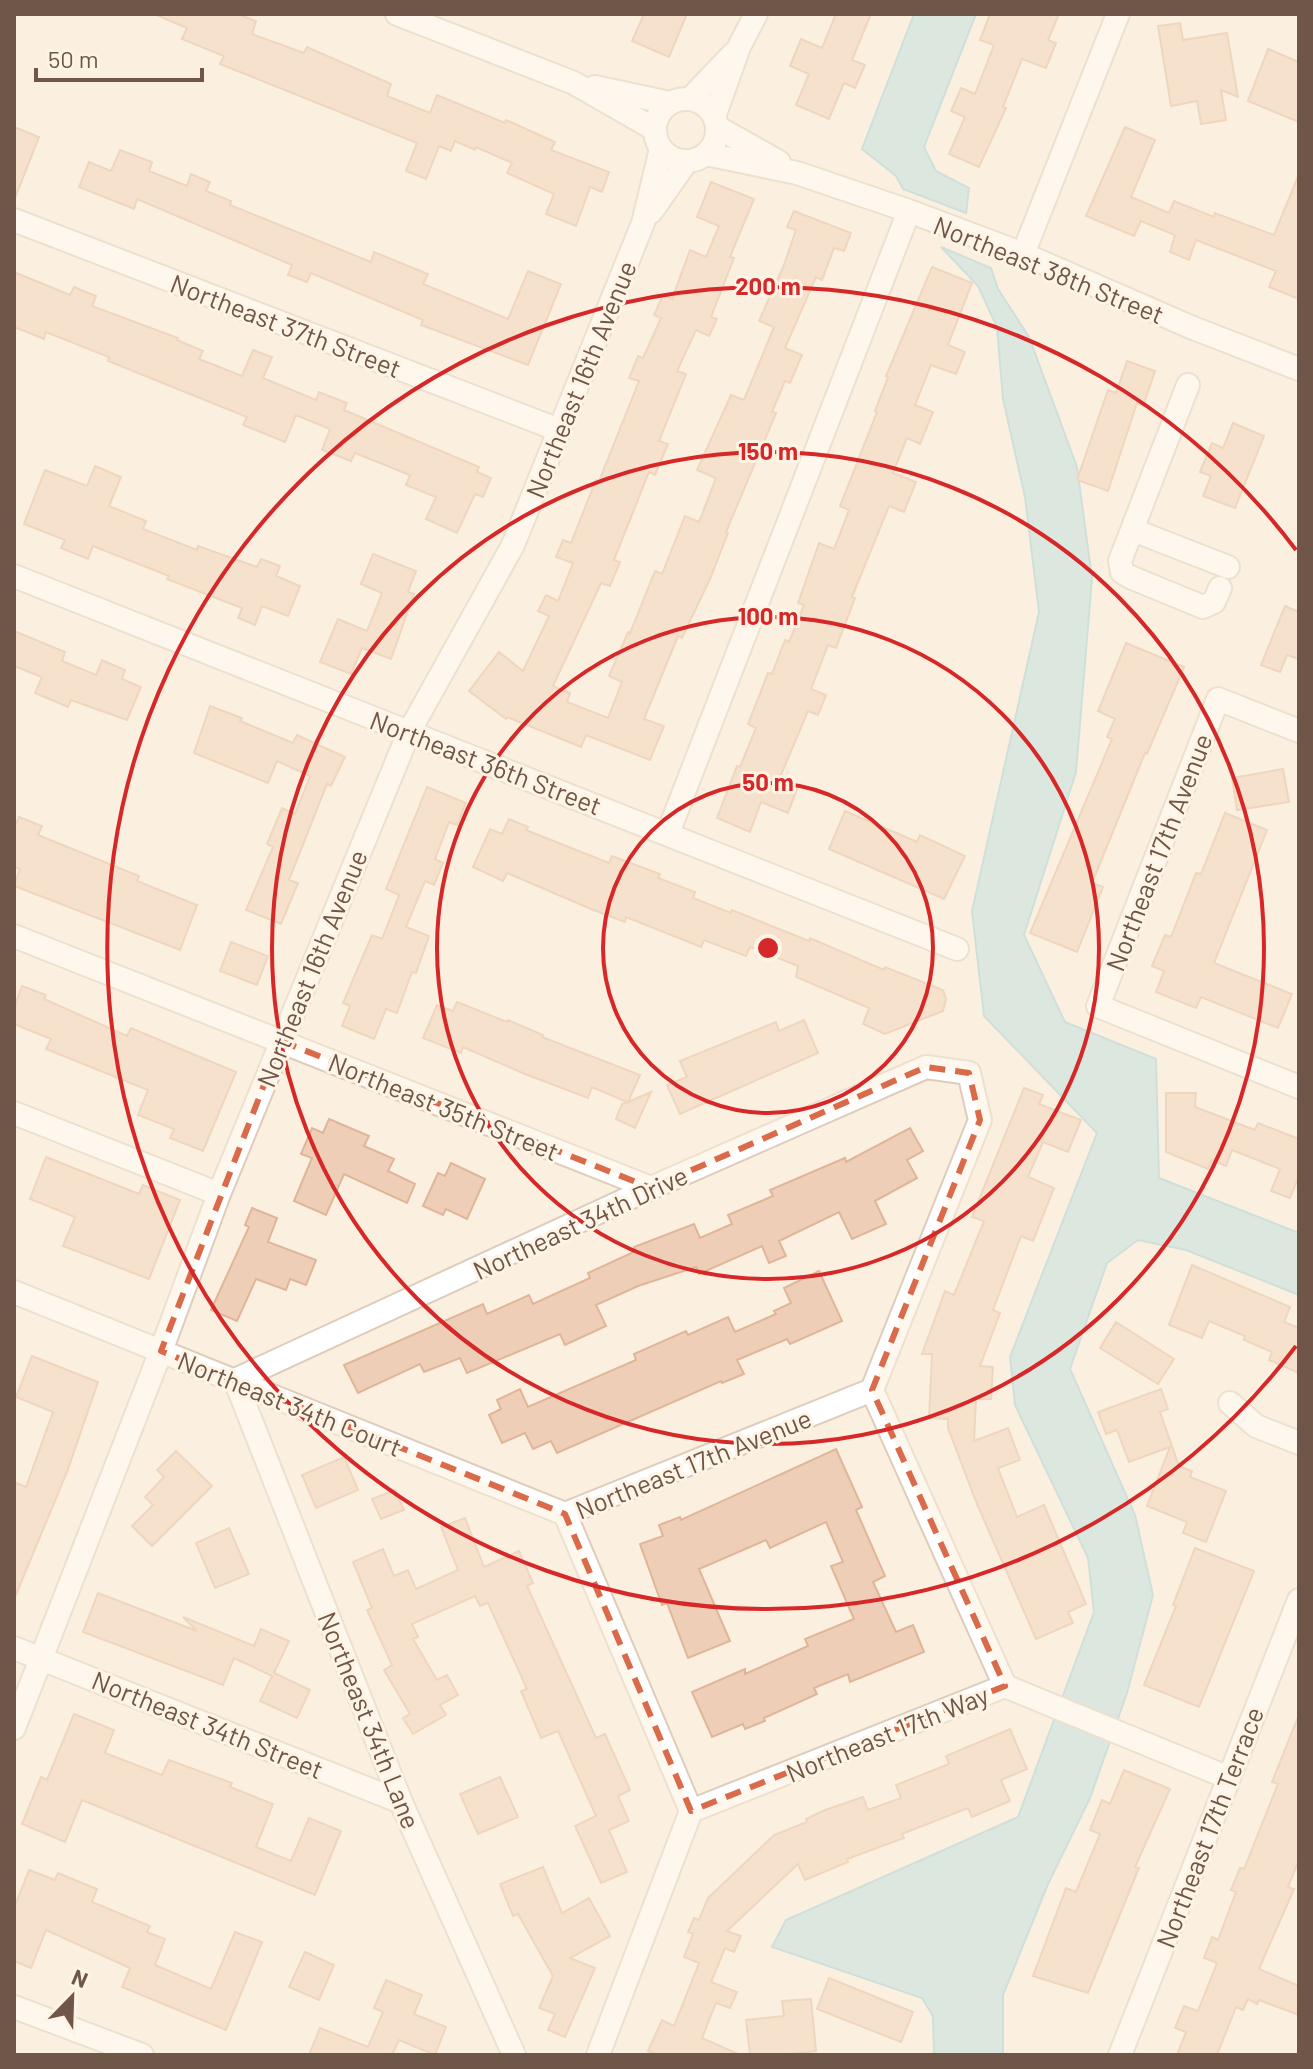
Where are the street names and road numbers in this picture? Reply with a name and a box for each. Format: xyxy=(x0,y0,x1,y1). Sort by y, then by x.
street label: Northeast 38th Street xyxy=(929,209,1169,329)
street label: Northeast 16th Avenue xyxy=(518,256,642,502)
street label: Northeast 37th Street xyxy=(166,267,406,383)
street label: Northeast 36th Street xyxy=(366,704,606,820)
street label: Northeast 17th Avenue xyxy=(1098,729,1218,975)
street label: Northeast 16th Avenue xyxy=(249,845,373,1091)
street label: Northeast 35th Street xyxy=(324,1046,564,1166)
street label: Northeast 34th Drive xyxy=(468,1159,692,1285)
street label: Northeast 34th Court xyxy=(174,1344,406,1462)
street label: Northeast 17th Avenue xyxy=(570,1401,816,1525)
street label: Northeast 34th Lane xyxy=(312,1607,428,1833)
street label: Northeast 34th Street xyxy=(88,1663,328,1785)
street label: Northeast 17th Way xyxy=(781,1678,993,1788)
street label: Northeast 17th Terrace xyxy=(1149,1702,1269,1952)

